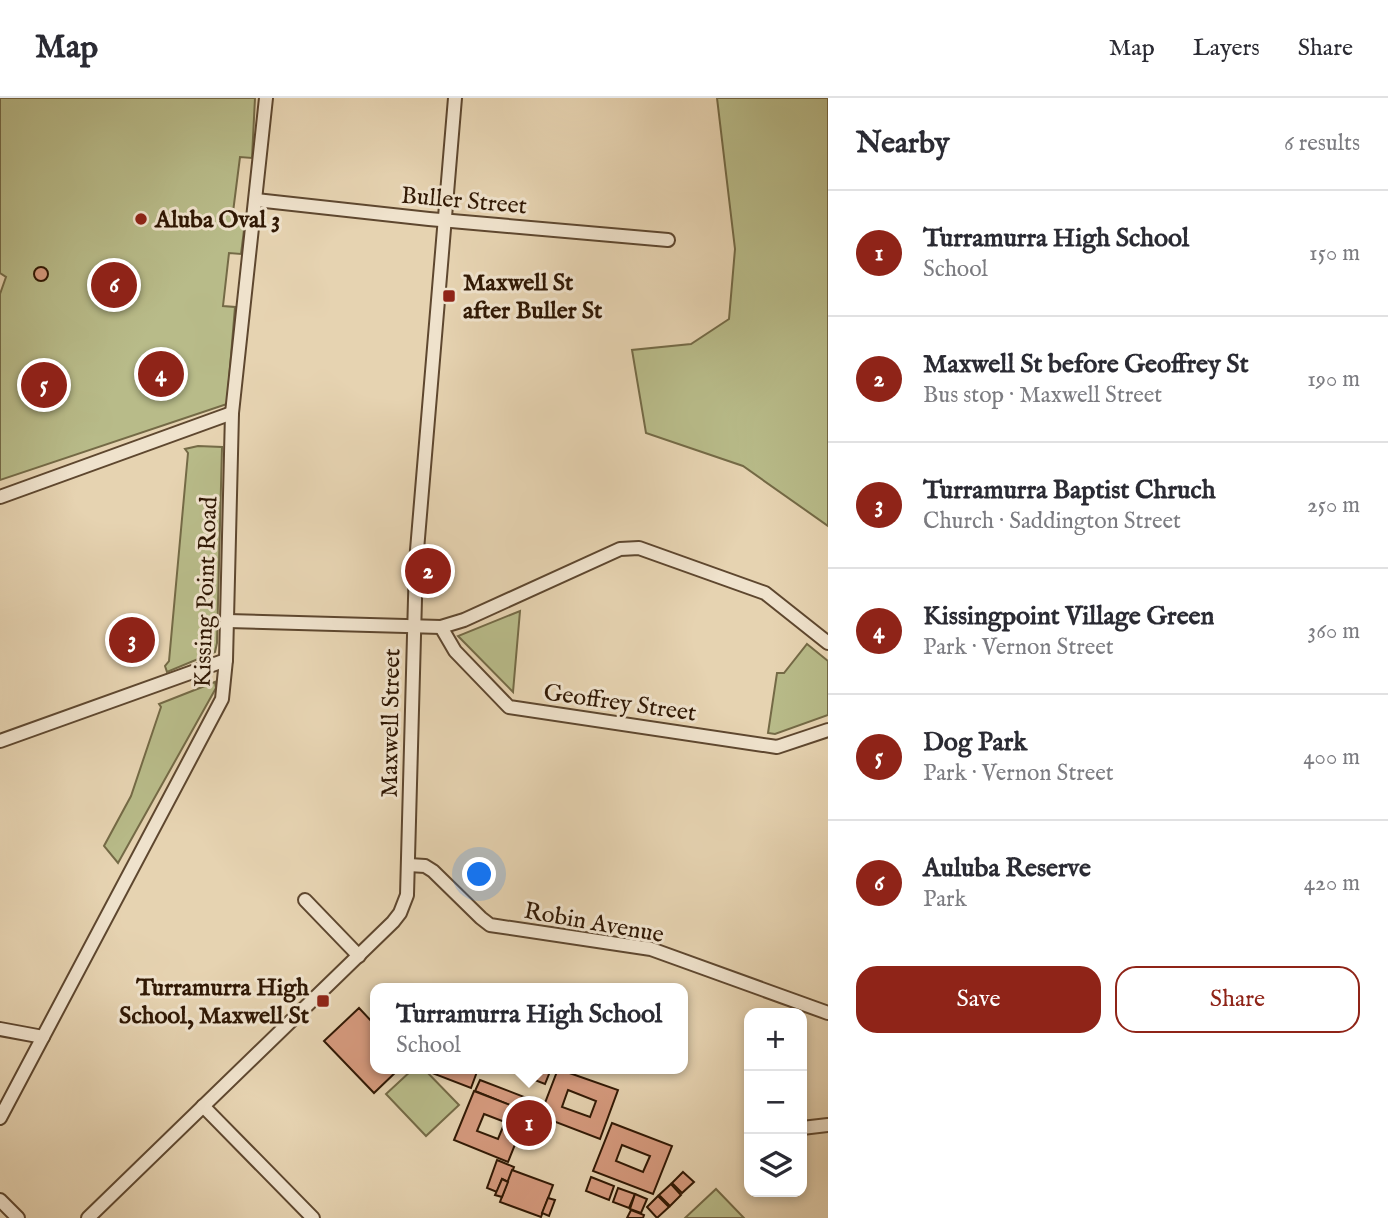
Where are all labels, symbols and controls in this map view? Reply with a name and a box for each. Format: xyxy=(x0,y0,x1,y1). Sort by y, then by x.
text: Map xyxy=(35,27,98,69)
text: Map xyxy=(1109,33,1155,64)
text: Layers xyxy=(1193,33,1260,64)
text: Share xyxy=(1298,33,1353,64)
text: Nearby xyxy=(856,125,949,163)
text: 6 results xyxy=(1284,129,1360,158)
street label: Buller Street xyxy=(400,181,528,222)
place label: Aluba Oval 3 xyxy=(154,205,280,236)
marker: Aluba Oval 3 xyxy=(133,211,149,227)
text: Turramurra High School xyxy=(923,222,1189,255)
text: 1 xyxy=(875,239,883,268)
text: 150 m xyxy=(1309,239,1360,268)
text: School xyxy=(923,255,988,284)
pin: 6 xyxy=(91,259,137,311)
place label: Maxwell St after Buller St xyxy=(463,268,603,327)
marker: Maxwell St after Buller St xyxy=(441,288,457,304)
pin: 4 xyxy=(138,348,184,400)
text: Maxwell St before Geoffrey St xyxy=(923,348,1249,381)
pin: 5 xyxy=(21,359,67,411)
text: 2 xyxy=(874,365,884,394)
text: 190 m xyxy=(1307,365,1360,394)
text: Bus stop · Maxwell Street xyxy=(923,381,1162,410)
text: Turramurra Baptist Chruch xyxy=(923,474,1215,507)
text: 3 xyxy=(875,491,883,520)
text: 250 m xyxy=(1307,491,1360,520)
street label: Kissing Point Road xyxy=(188,496,225,688)
text: Church · Saddington Street xyxy=(923,507,1181,536)
pin: 2 xyxy=(405,545,451,597)
text: Kissingpoint Village Green xyxy=(923,600,1214,633)
pin: 3 xyxy=(109,614,155,666)
text: 4 xyxy=(873,617,885,646)
text: 360 m xyxy=(1308,617,1360,646)
text: Park · Vernon Street xyxy=(923,633,1114,662)
street label: Maxwell Street xyxy=(375,648,408,798)
street label: Geoffrey Street xyxy=(541,677,698,730)
text: Dog Park xyxy=(923,726,1027,759)
text: 5 xyxy=(875,743,883,772)
text: 400 m xyxy=(1303,743,1360,772)
text: Park · Vernon Street xyxy=(923,759,1114,788)
text: Auluba Reserve xyxy=(923,852,1091,885)
your location xyxy=(462,857,496,891)
text: 6 xyxy=(874,869,884,898)
text: 420 m xyxy=(1304,869,1360,898)
text: Park xyxy=(923,885,967,914)
street label: Robin Avenue xyxy=(521,896,666,951)
button: Save xyxy=(856,966,1101,1033)
button: Share xyxy=(1115,966,1360,1033)
place label: Turramurra High School, Maxwell St xyxy=(119,973,310,1032)
popup xyxy=(370,983,688,1074)
marker: Turramurra High School, Maxwell St xyxy=(315,993,331,1009)
text: Turramurra High School xyxy=(396,998,662,1031)
map controls xyxy=(744,1008,807,1197)
button: + xyxy=(744,1008,807,1071)
text: School xyxy=(396,1031,461,1060)
button: − xyxy=(744,1071,807,1134)
pin: 1 xyxy=(506,1097,552,1149)
button: layers xyxy=(744,1134,807,1197)

